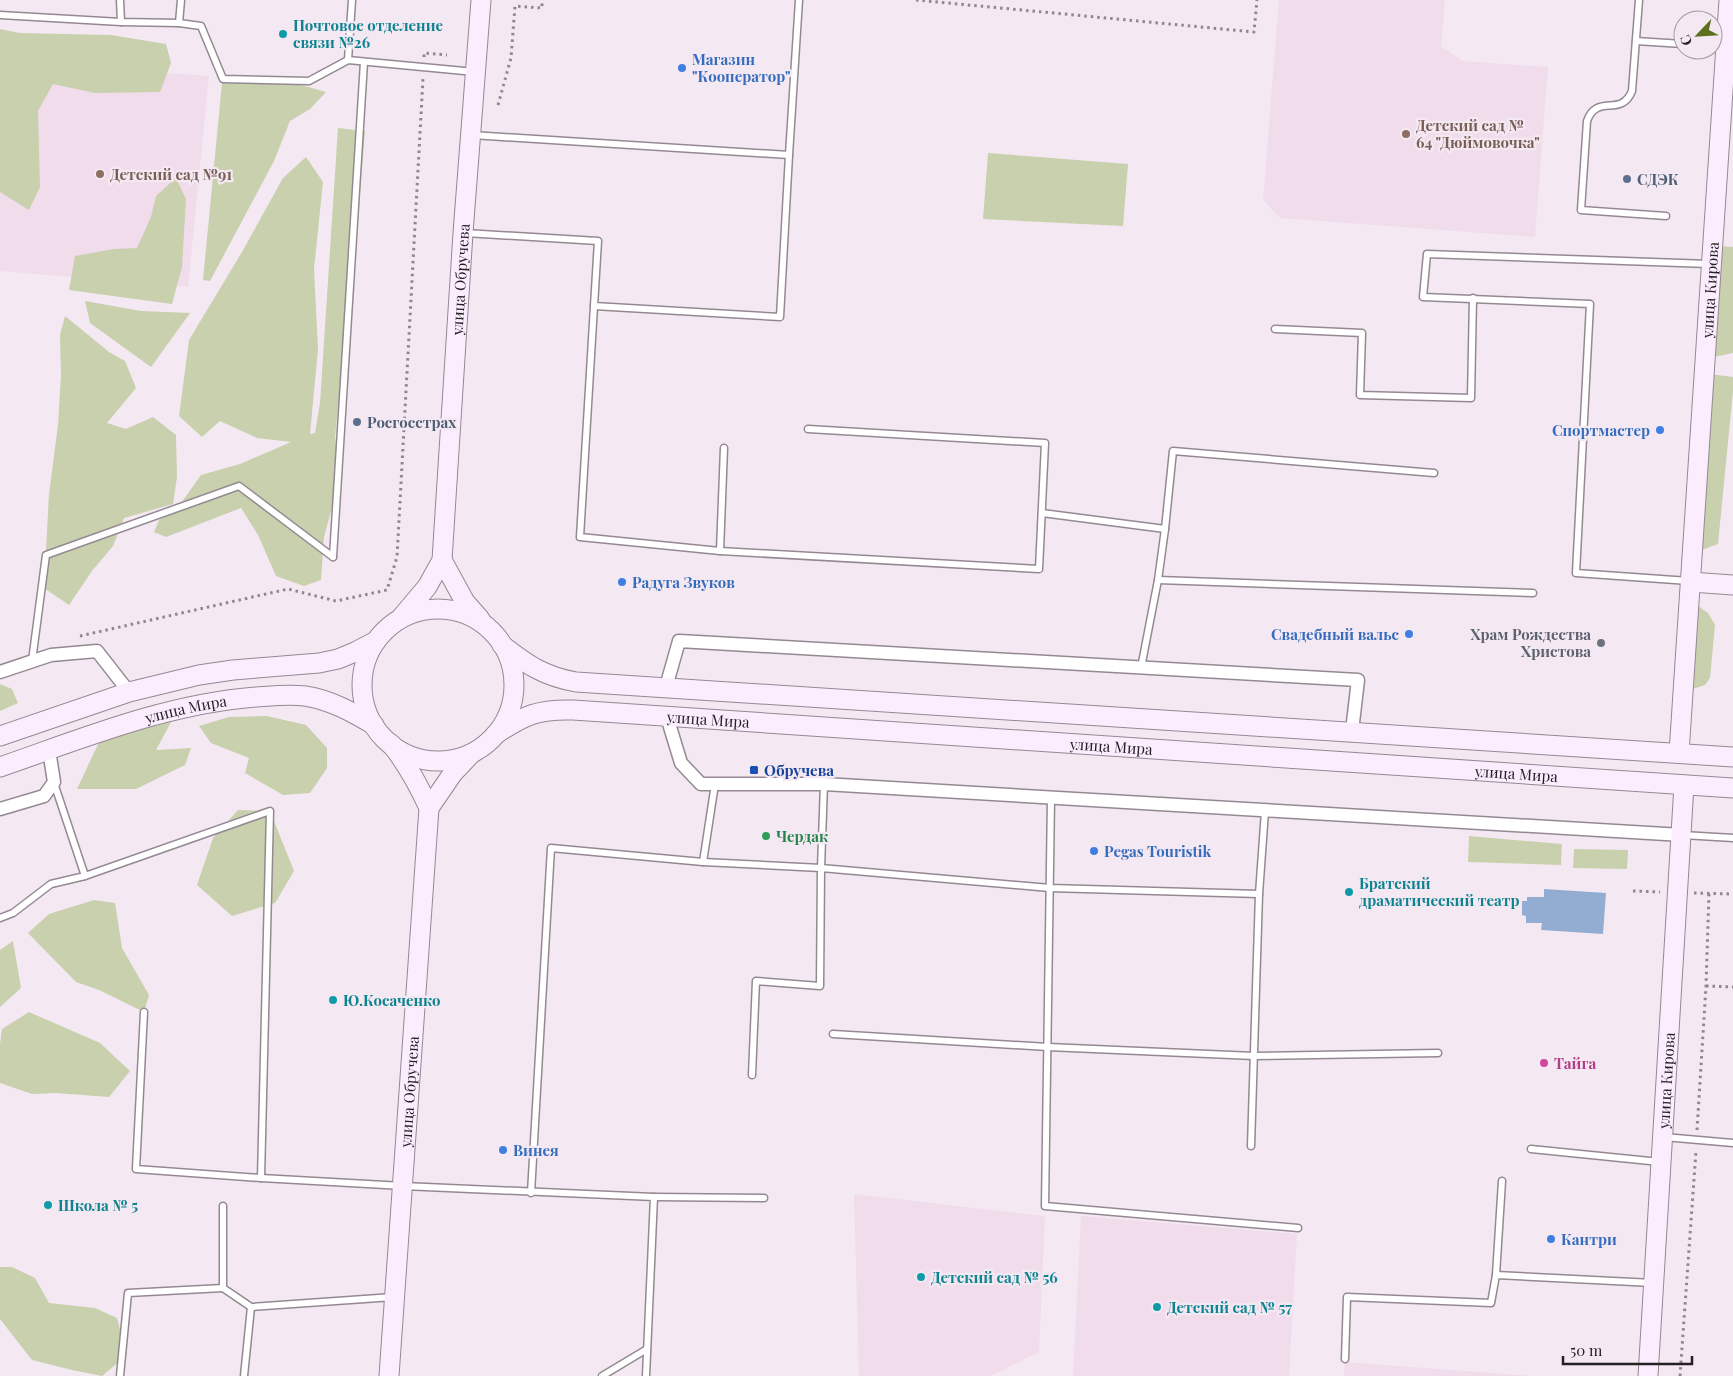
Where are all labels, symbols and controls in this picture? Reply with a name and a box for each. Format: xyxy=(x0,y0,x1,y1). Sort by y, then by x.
north arrow xyxy=(1673,10,1723,60)
place label: Почтовое отделение связи №26 xyxy=(293,15,443,52)
marker: Почтовое отделение связи №26 xyxy=(277,28,289,40)
text: С xyxy=(1675,32,1696,49)
place label: Магазин "Кооператор" xyxy=(692,49,790,86)
marker: Магазин "Кооператор" xyxy=(676,62,688,74)
place label: Детский сад № 64 "Дюймовочка" xyxy=(1416,115,1540,152)
marker: Детский сад № 64 "Дюймовочка" xyxy=(1400,128,1412,140)
place label: Детский сад №91 xyxy=(110,164,232,184)
marker: Детский сад №91 xyxy=(94,168,106,180)
place label: СДЭК xyxy=(1637,169,1679,189)
marker: СДЭК xyxy=(1621,173,1633,185)
street label: улица Обручева xyxy=(446,222,474,337)
street label: улица Кирова xyxy=(1697,241,1723,340)
place label: Росгосстрах xyxy=(367,412,457,432)
marker: Росгосстрах xyxy=(351,416,363,428)
place label: Спортмастер xyxy=(1552,420,1650,440)
marker: Спортмастер xyxy=(1654,424,1666,436)
place label: Радуга Звуков xyxy=(632,572,735,592)
marker: Радуга Звуков xyxy=(616,576,628,588)
place label: Свадебный вальс xyxy=(1271,624,1400,644)
place label: Храм Рождества Христова xyxy=(1470,624,1591,661)
marker: Свадебный вальс xyxy=(1403,628,1415,640)
marker: Храм Рождества Христова xyxy=(1595,637,1607,649)
street label: улица Мира xyxy=(142,690,228,728)
street label: улица Мира xyxy=(665,706,751,732)
street label: улица Мира xyxy=(1068,733,1154,759)
place label: Обручева xyxy=(764,760,834,780)
street label: улица Мира xyxy=(1473,761,1559,786)
marker: Обручева xyxy=(748,764,760,776)
place label: Чердак xyxy=(776,826,829,846)
marker: Чердак xyxy=(760,830,772,842)
place label: Pegas Touristik xyxy=(1104,841,1212,861)
marker: Pegas Touristik xyxy=(1088,845,1100,857)
place label: Братский драматический театр xyxy=(1359,873,1520,910)
marker: Братский драматический театр xyxy=(1343,886,1355,898)
place label: Ю.Косаченко xyxy=(343,990,441,1010)
marker: Ю.Косаченко xyxy=(327,994,339,1006)
street label: улица Кирова xyxy=(1653,1031,1679,1130)
street label: улица Обручева xyxy=(395,1035,423,1149)
place label: Тайга xyxy=(1554,1053,1596,1073)
marker: Тайга xyxy=(1538,1057,1550,1069)
place label: Винея xyxy=(513,1140,559,1160)
marker: Винея xyxy=(497,1144,509,1156)
place label: Школа № 5 xyxy=(58,1195,138,1215)
marker: Школа № 5 xyxy=(42,1199,54,1211)
place label: Кантри xyxy=(1561,1229,1617,1249)
marker: Кантри xyxy=(1545,1233,1557,1245)
place label: Детский сад № 56 xyxy=(931,1267,1058,1287)
marker: Детский сад № 56 xyxy=(915,1271,927,1283)
place label: Детский сад № 57 xyxy=(1167,1297,1292,1317)
marker: Детский сад № 57 xyxy=(1151,1301,1163,1313)
scale bar xyxy=(1563,1334,1692,1366)
text: 50 m xyxy=(1570,1340,1603,1360)

